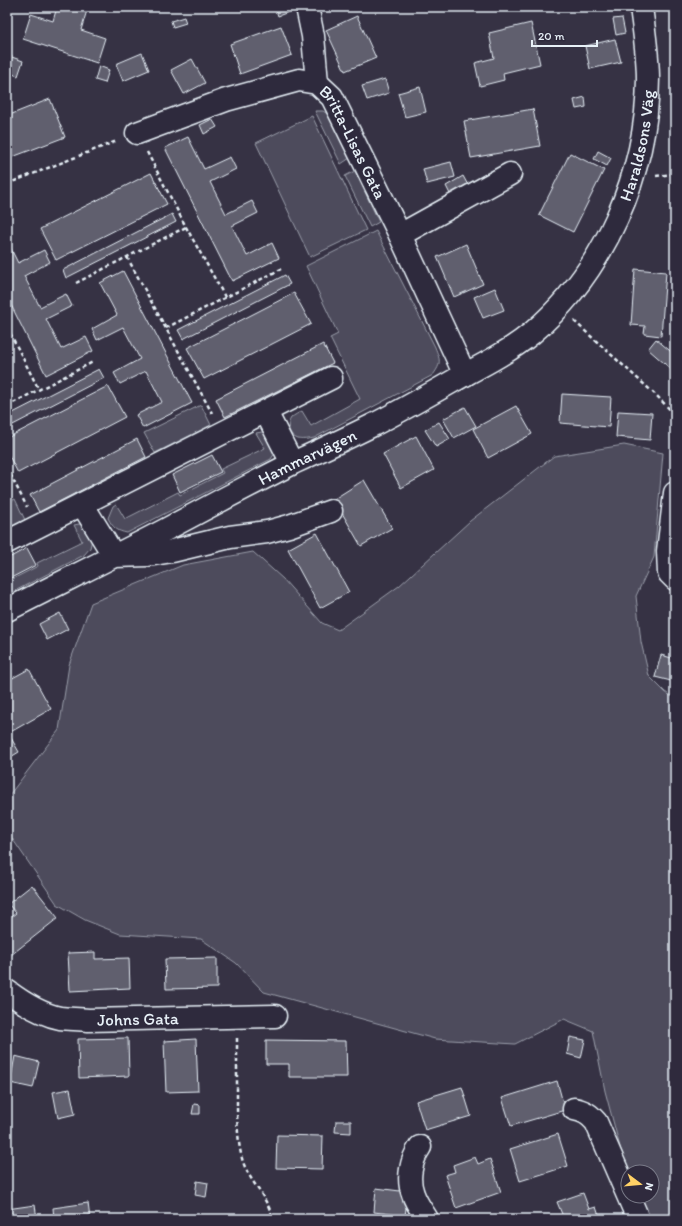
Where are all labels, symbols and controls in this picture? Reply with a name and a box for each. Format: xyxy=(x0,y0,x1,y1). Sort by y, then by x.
scale bar xyxy=(532,22,597,48)
text: 20 m xyxy=(538,29,565,43)
street label: Britta-Lisas Gata xyxy=(316,81,391,202)
street label: Haraldsons Väg xyxy=(615,89,658,204)
street label: Hammarvägen xyxy=(255,425,360,489)
street label: Johns Gata xyxy=(97,1008,179,1030)
north arrow xyxy=(620,1164,660,1204)
text: N xyxy=(642,1181,656,1192)

